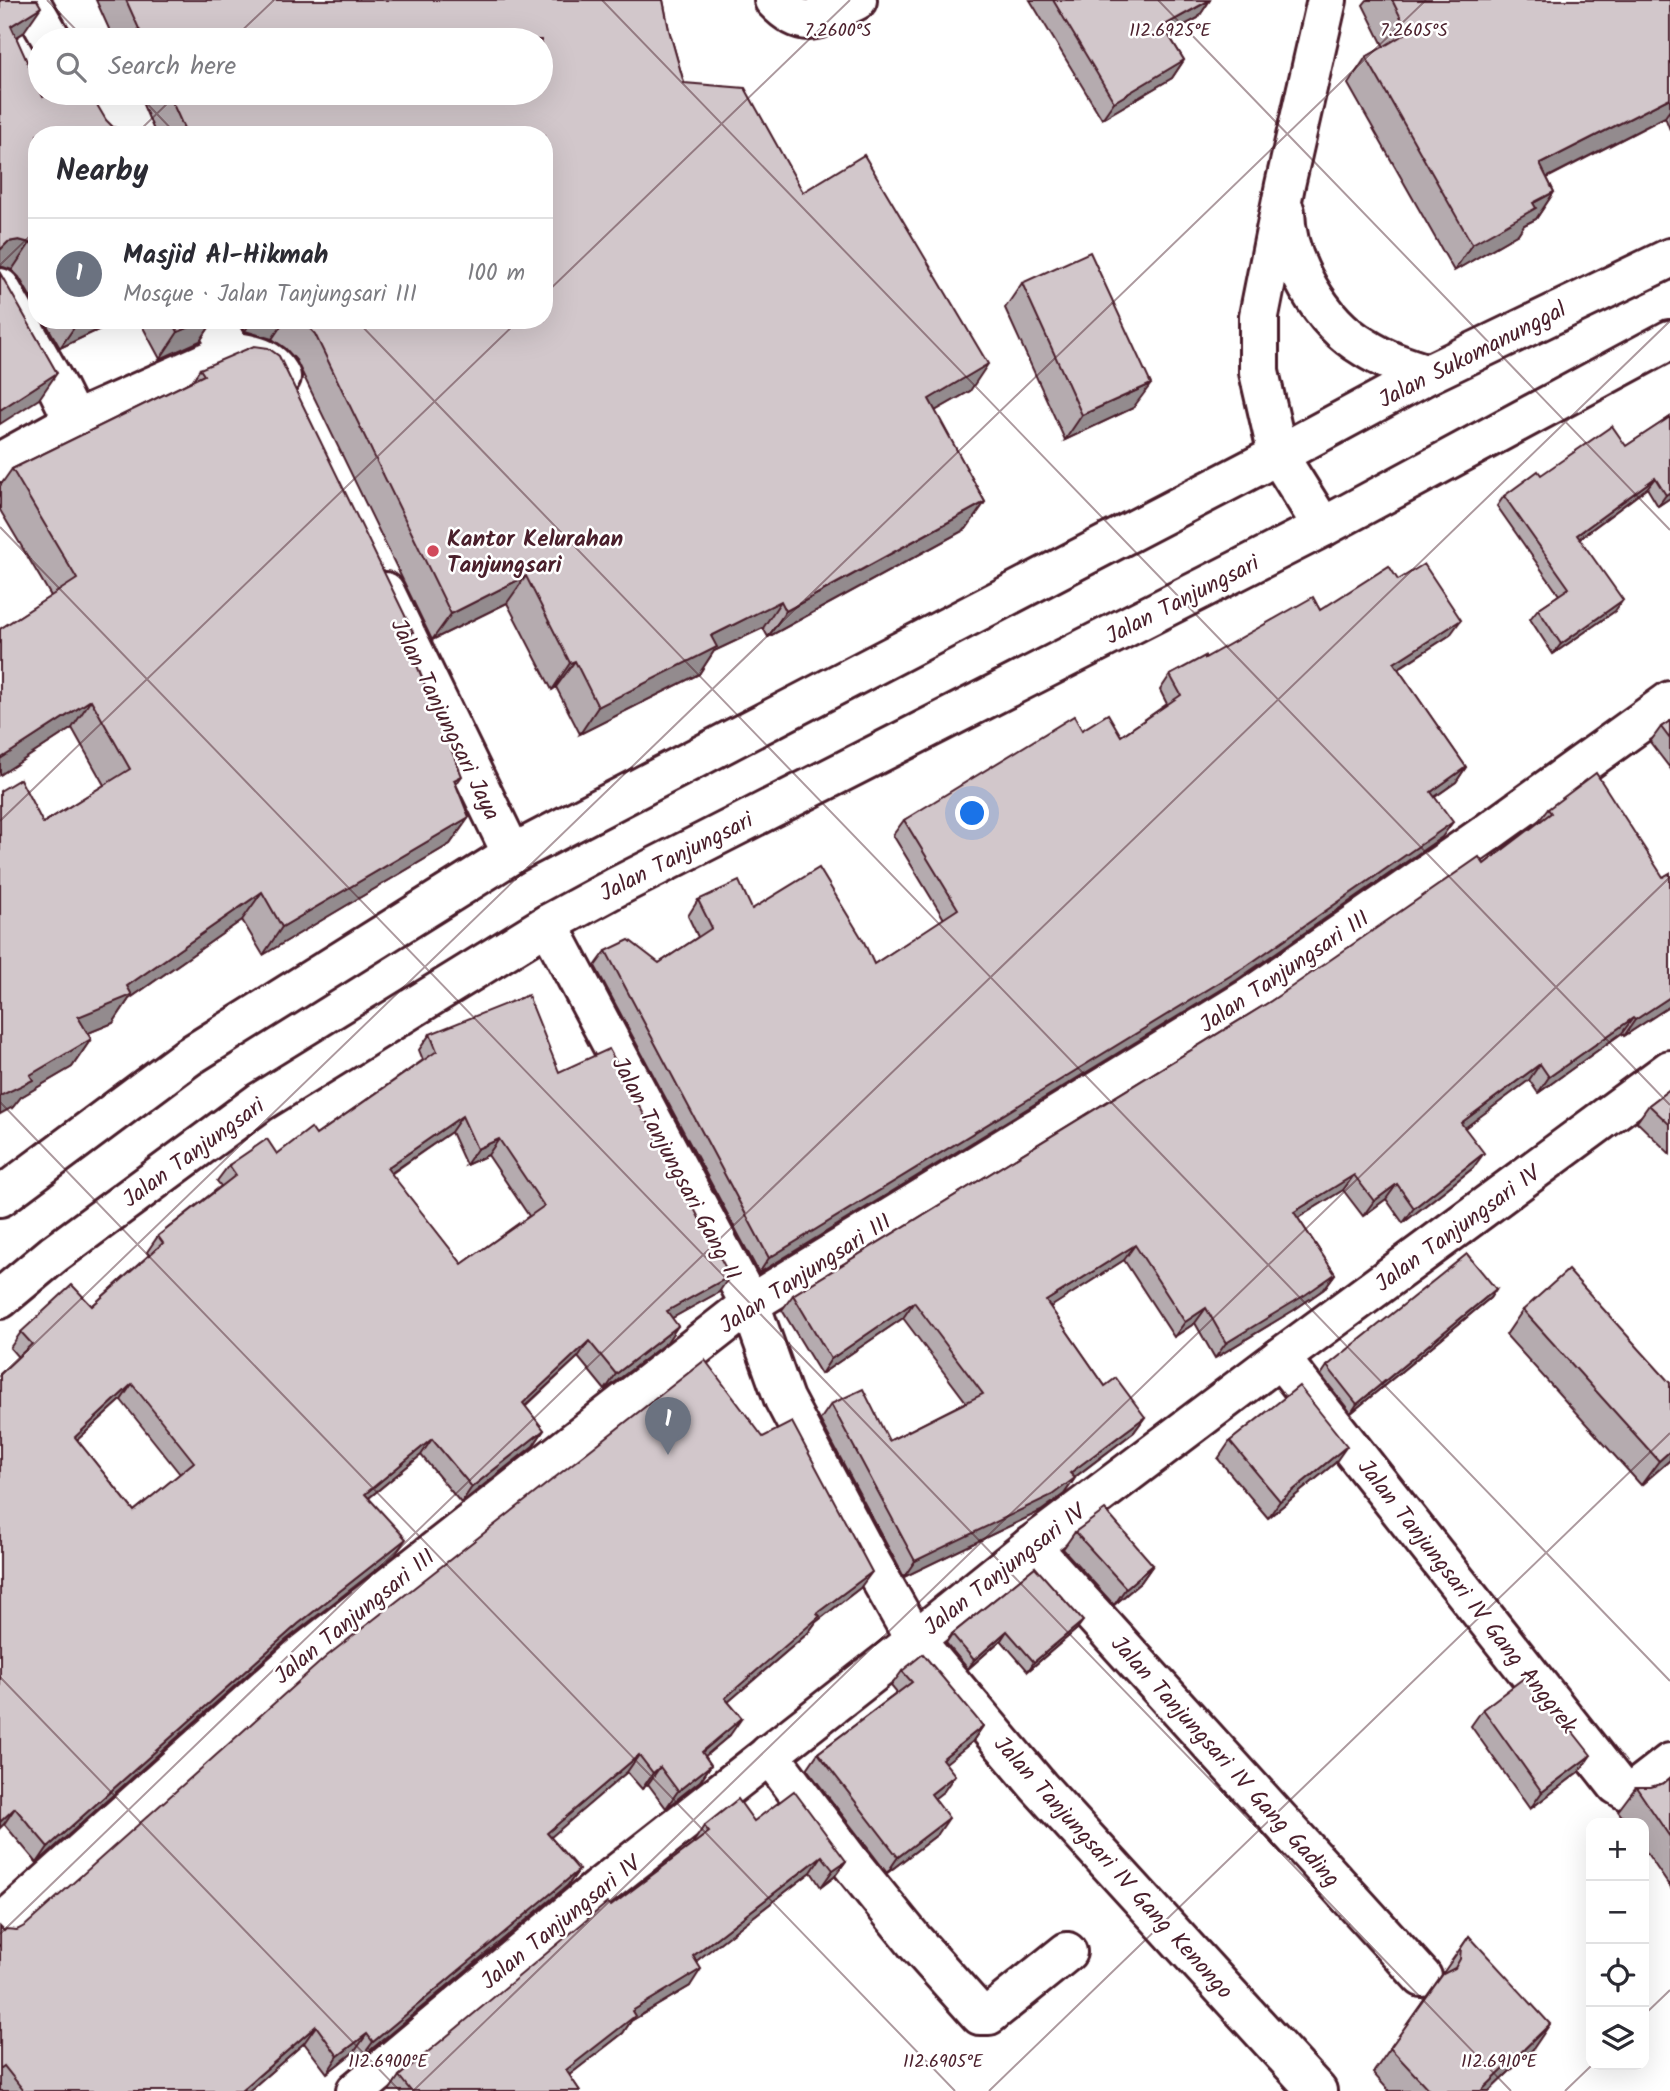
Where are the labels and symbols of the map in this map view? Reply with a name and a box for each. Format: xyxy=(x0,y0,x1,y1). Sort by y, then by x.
text: 7.2600°S xyxy=(805,17,872,46)
text: 112.6925°E xyxy=(1129,17,1211,46)
text: 7.2605°S xyxy=(1380,17,1448,46)
street label: Jalan Sukomanunggal xyxy=(1373,293,1574,419)
place label: Kantor Kelurahan Tanjungsari xyxy=(447,522,623,584)
marker: Kantor Kelurahan Tanjungsari xyxy=(425,543,441,559)
street label: Jalan Tanjungsari xyxy=(1100,546,1268,655)
street label: Jalan Tanjungsari Jaya xyxy=(380,613,509,827)
your location xyxy=(955,796,989,830)
street label: Jalan Tanjungsari xyxy=(594,803,762,912)
street label: Jalan Tanjungsari III xyxy=(1192,902,1378,1043)
street label: Jalan Tanjungsari Gang II xyxy=(601,1050,750,1287)
street label: Jalan Tanjungsari xyxy=(115,1089,274,1218)
street label: Jalan Tanjungsari IV xyxy=(1368,1156,1550,1302)
street label: Jalan Tanjungsari III xyxy=(713,1205,899,1344)
pin: 1 xyxy=(645,1397,691,1455)
street label: Jalan Tanjungsari IV Gang Anggrek xyxy=(1347,1452,1586,1743)
street label: Jalan Tanjungsari IV xyxy=(916,1495,1095,1645)
street label: Jalan Tanjungsari III xyxy=(267,1541,444,1694)
street label: Jalan Tanjungsari IV Gang Gading xyxy=(1101,1628,1348,1896)
street label: Jalan Tanjungsari IV Gang Kenongo xyxy=(984,1729,1241,2008)
street label: Jalan Tanjungsari IV xyxy=(473,1846,651,2000)
text: 112.6900°E xyxy=(348,2048,428,2077)
text: 112.6905°E xyxy=(903,2048,984,2077)
text: 112.6910°E xyxy=(1461,2048,1538,2077)

